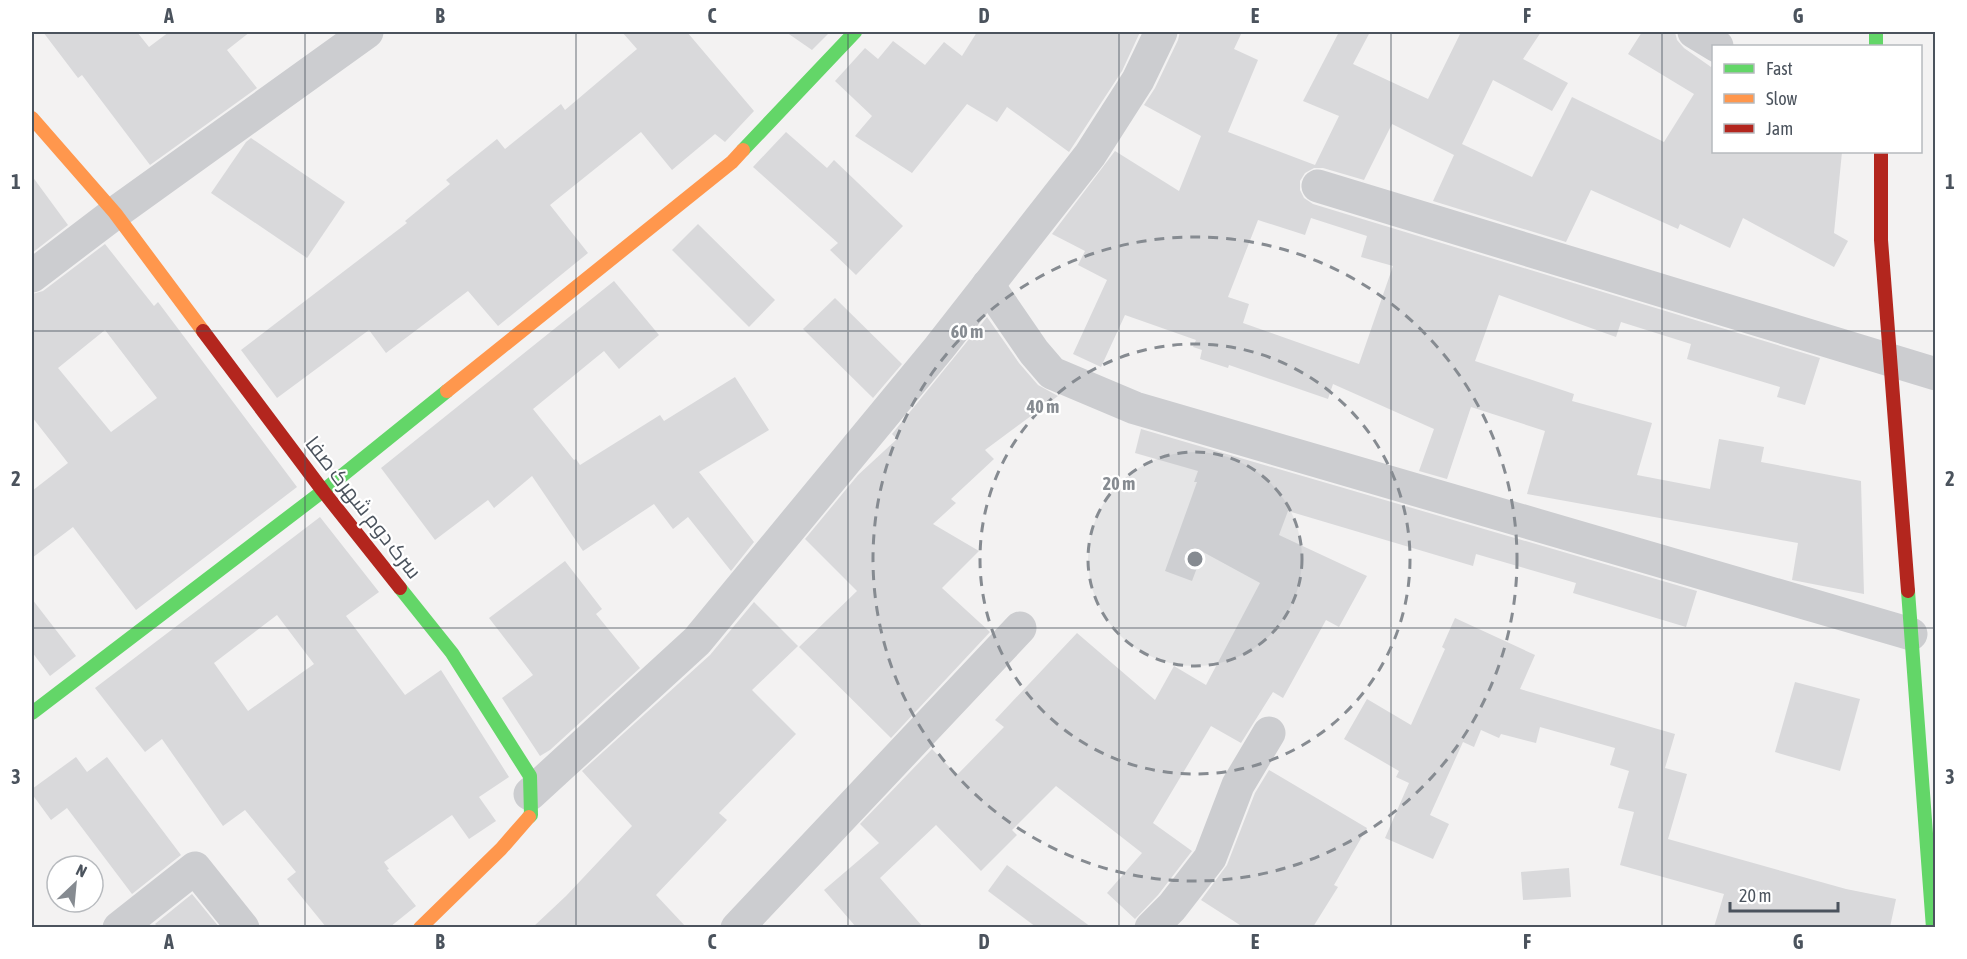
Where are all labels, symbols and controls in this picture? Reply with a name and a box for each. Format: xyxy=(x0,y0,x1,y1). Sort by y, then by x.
text: A xyxy=(163,4,174,27)
text: B xyxy=(435,4,445,27)
text: C xyxy=(708,4,717,27)
text: D xyxy=(978,4,990,27)
text: E xyxy=(1251,4,1260,27)
text: F xyxy=(1523,4,1531,27)
text: G xyxy=(1793,4,1804,27)
legend xyxy=(1712,45,1922,153)
text: Fast xyxy=(1766,58,1793,79)
text: Slow xyxy=(1766,88,1797,109)
text: Jam xyxy=(1766,118,1793,139)
text: 1 xyxy=(11,170,21,193)
text: 1 xyxy=(1945,170,1955,193)
text: 60 m xyxy=(951,321,983,342)
text: 40 m xyxy=(1026,396,1059,417)
street label: سرک دوم شهرک صفا xyxy=(299,431,427,585)
text: 2 xyxy=(11,467,21,490)
text: 2 xyxy=(1945,467,1955,490)
text: 20 m xyxy=(1103,473,1135,494)
centre of rings xyxy=(1185,549,1205,569)
text: 3 xyxy=(11,765,21,788)
text: 3 xyxy=(1945,765,1955,788)
north arrow xyxy=(45,854,105,914)
text: N xyxy=(73,860,90,881)
scale bar xyxy=(1730,875,1838,913)
text: 20 m xyxy=(1739,885,1771,906)
text: A xyxy=(163,930,174,953)
text: B xyxy=(435,930,445,953)
text: C xyxy=(708,930,717,953)
text: D xyxy=(978,930,990,953)
text: E xyxy=(1251,930,1260,953)
text: F xyxy=(1523,930,1531,953)
text: G xyxy=(1793,930,1804,953)

